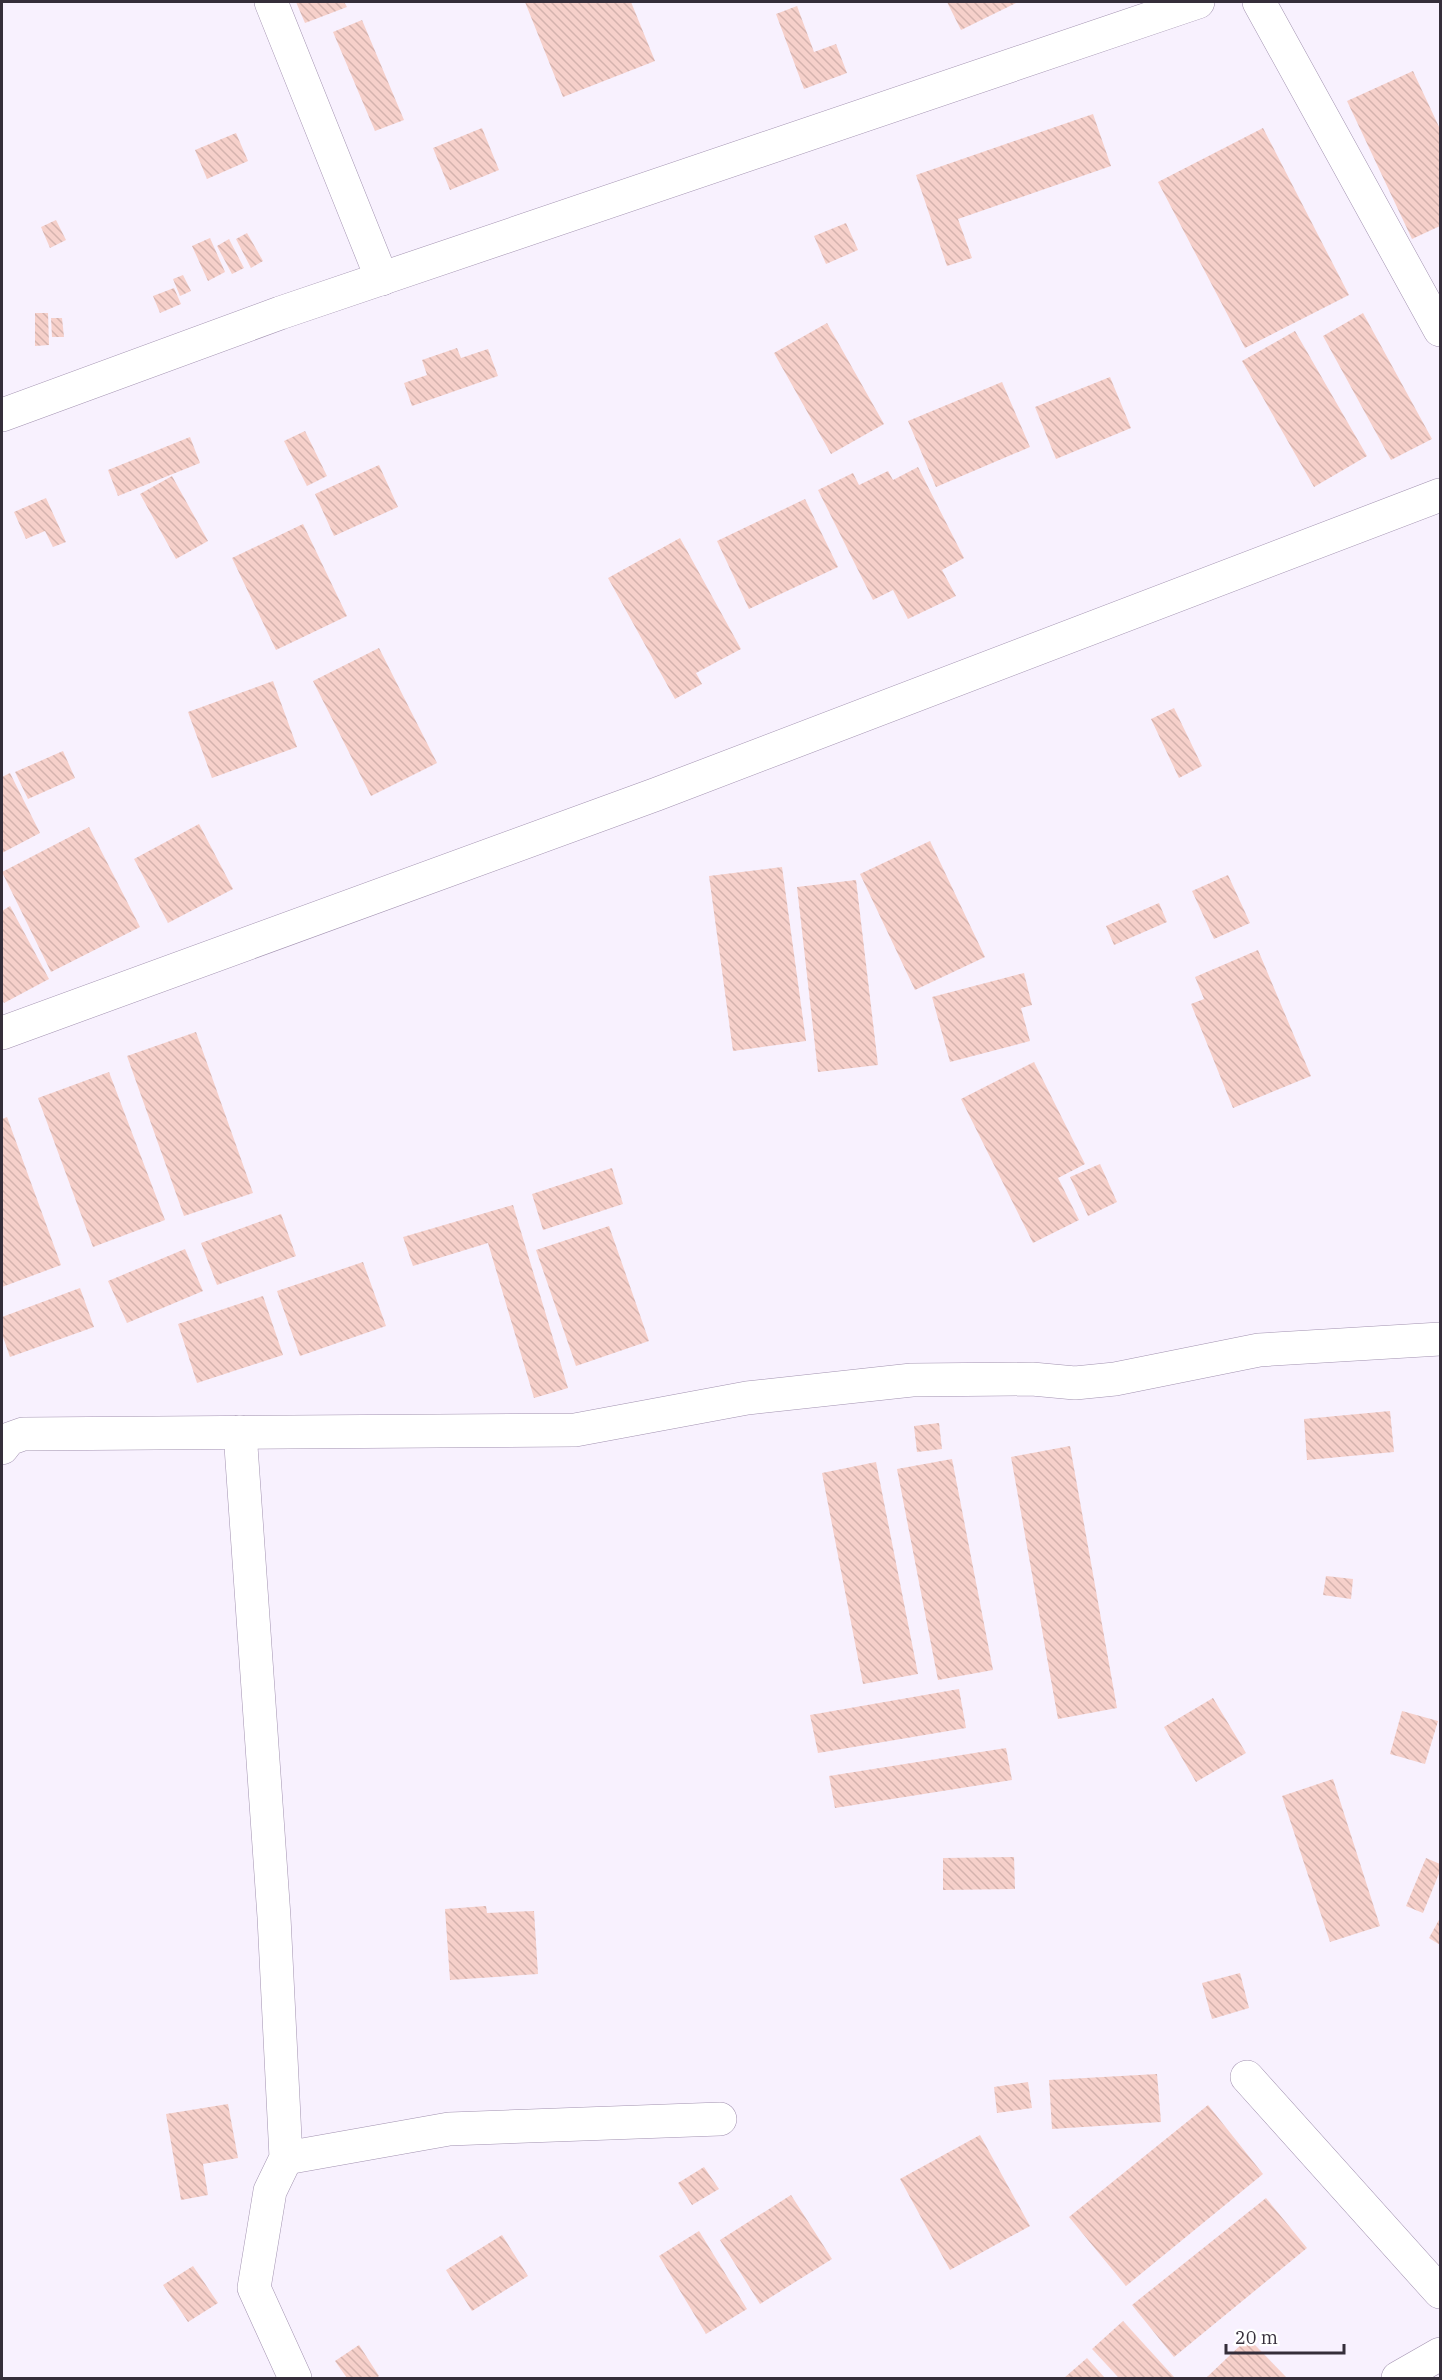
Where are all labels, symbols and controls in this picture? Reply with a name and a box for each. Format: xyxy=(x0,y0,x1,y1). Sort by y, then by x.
scale bar xyxy=(1226,2317,1344,2355)
text: 20 m xyxy=(1235,2326,1278,2349)

